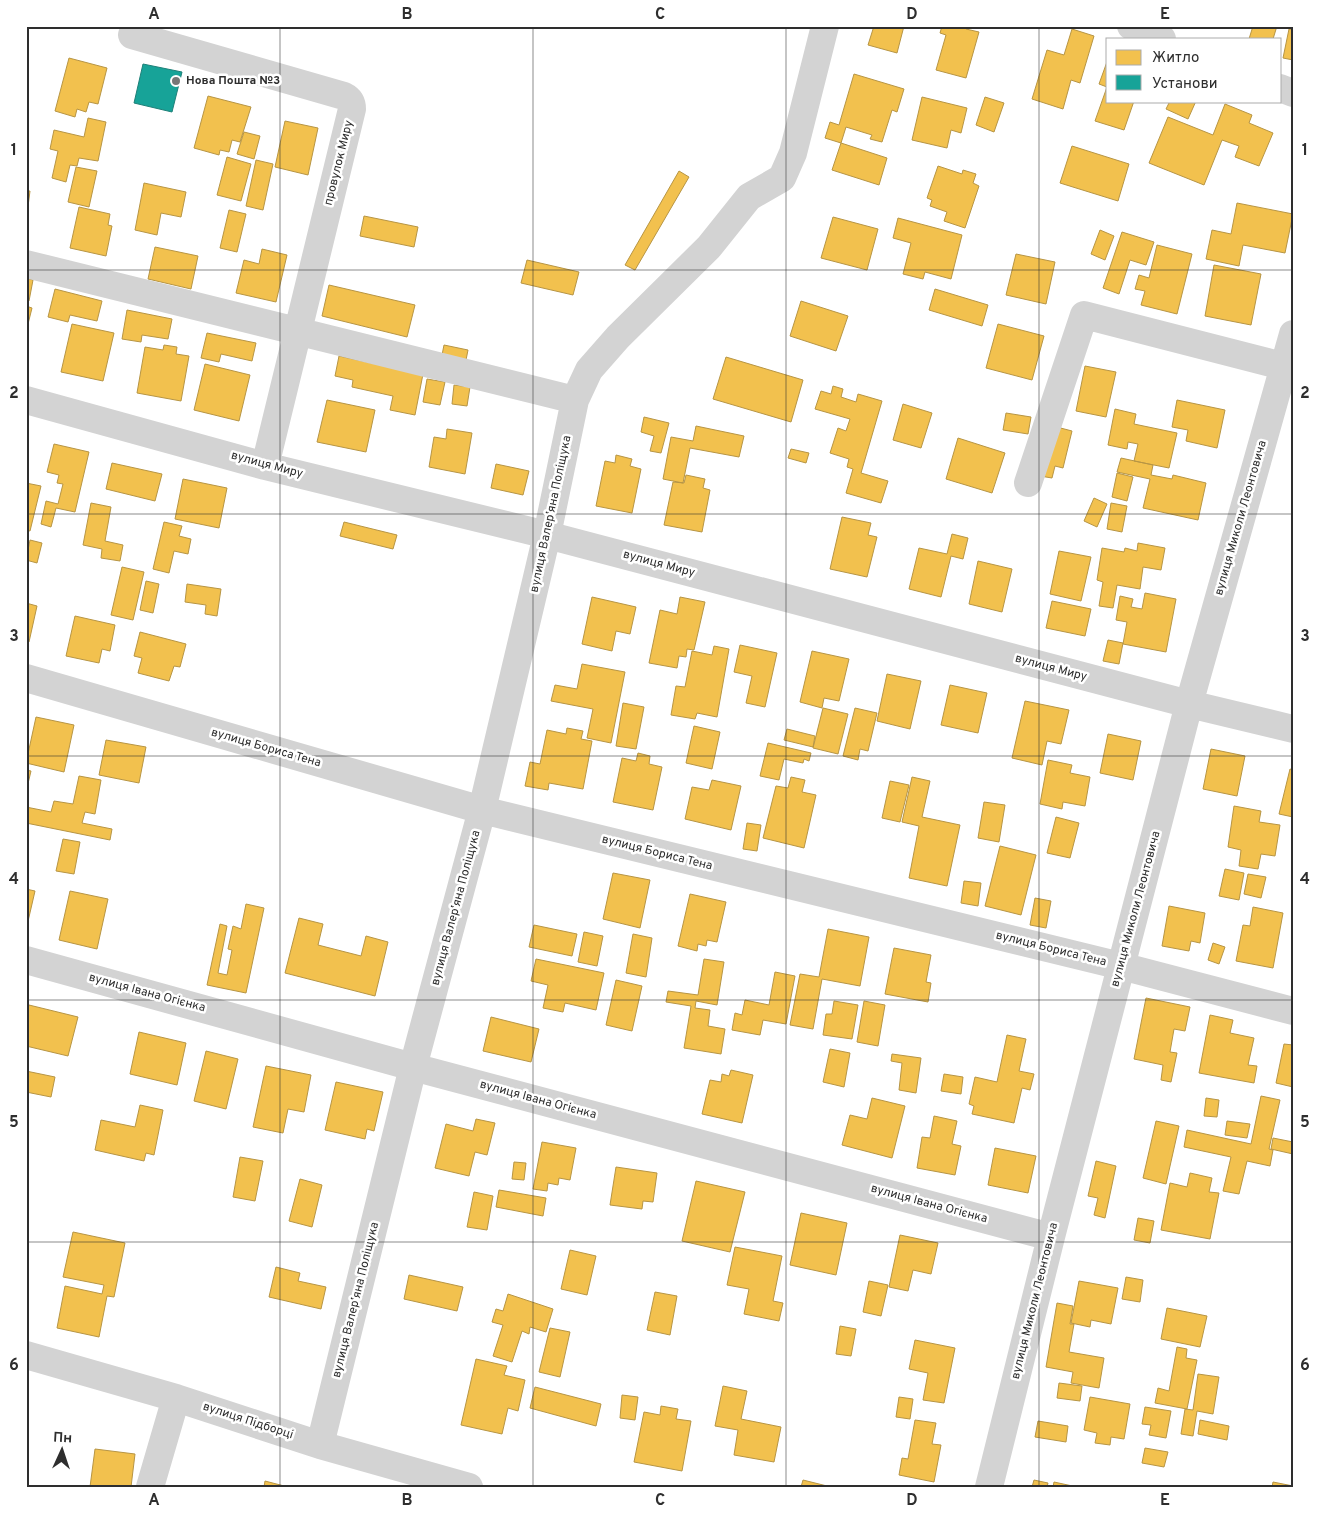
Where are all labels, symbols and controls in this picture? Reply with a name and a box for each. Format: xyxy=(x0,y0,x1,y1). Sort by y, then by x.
text: A xyxy=(148,5,160,25)
text: B xyxy=(401,5,413,25)
text: C xyxy=(655,5,665,25)
text: D xyxy=(906,5,918,25)
text: E xyxy=(1160,5,1170,25)
legend xyxy=(1106,38,1282,102)
text: Житло xyxy=(1152,49,1199,68)
place label: Нова Пошта №3 xyxy=(186,73,280,89)
marker: Нова Пошта №3 xyxy=(170,75,182,87)
text: Установи xyxy=(1152,75,1218,94)
street label: провулок Миру xyxy=(321,119,357,207)
text: 1 xyxy=(11,141,17,161)
text: 1 xyxy=(1302,141,1308,161)
text: 2 xyxy=(9,384,19,404)
text: 2 xyxy=(1300,384,1310,404)
street label: вулиця Валерʼяна Поліщука xyxy=(527,434,575,594)
street label: вулиця Миколи Леонтовича xyxy=(1211,439,1271,597)
street label: вулиця Миру xyxy=(229,448,305,482)
street label: вулиця Миру xyxy=(621,547,697,581)
text: 3 xyxy=(9,627,19,647)
text: 3 xyxy=(1300,627,1310,647)
street label: вулиця Миру xyxy=(1013,651,1089,685)
street label: вулиця Бориса Тена xyxy=(209,725,323,771)
street label: вулиця Валерʼяна Поліщука xyxy=(428,829,484,987)
street label: вулиця Миколи Леонтовича xyxy=(1107,829,1165,989)
street label: вулиця Бориса Тена xyxy=(600,832,714,874)
text: 4 xyxy=(9,870,19,890)
text: 4 xyxy=(1300,870,1310,890)
street label: вулиця Бориса Тена xyxy=(994,928,1108,970)
street label: вулиця Івана Огієнка xyxy=(87,970,207,1016)
street label: вулиця Івана Огієнка xyxy=(478,1077,598,1123)
text: 5 xyxy=(9,1113,19,1133)
text: 5 xyxy=(1300,1113,1310,1133)
street label: вулиця Івана Огієнка xyxy=(869,1181,989,1227)
street label: вулиця Валерʼяна Поліщука xyxy=(329,1220,383,1380)
street label: вулиця Миколи Леонтовича xyxy=(1008,1221,1062,1381)
text: 6 xyxy=(9,1356,19,1376)
text: 6 xyxy=(1300,1356,1310,1376)
street label: вулиця Підборці xyxy=(201,1399,295,1443)
north arrow xyxy=(38,1426,88,1476)
text: Пн xyxy=(53,1430,72,1447)
text: A xyxy=(148,1491,160,1511)
text: B xyxy=(401,1491,413,1511)
text: C xyxy=(655,1491,665,1511)
text: D xyxy=(906,1491,918,1511)
text: E xyxy=(1160,1491,1170,1511)

